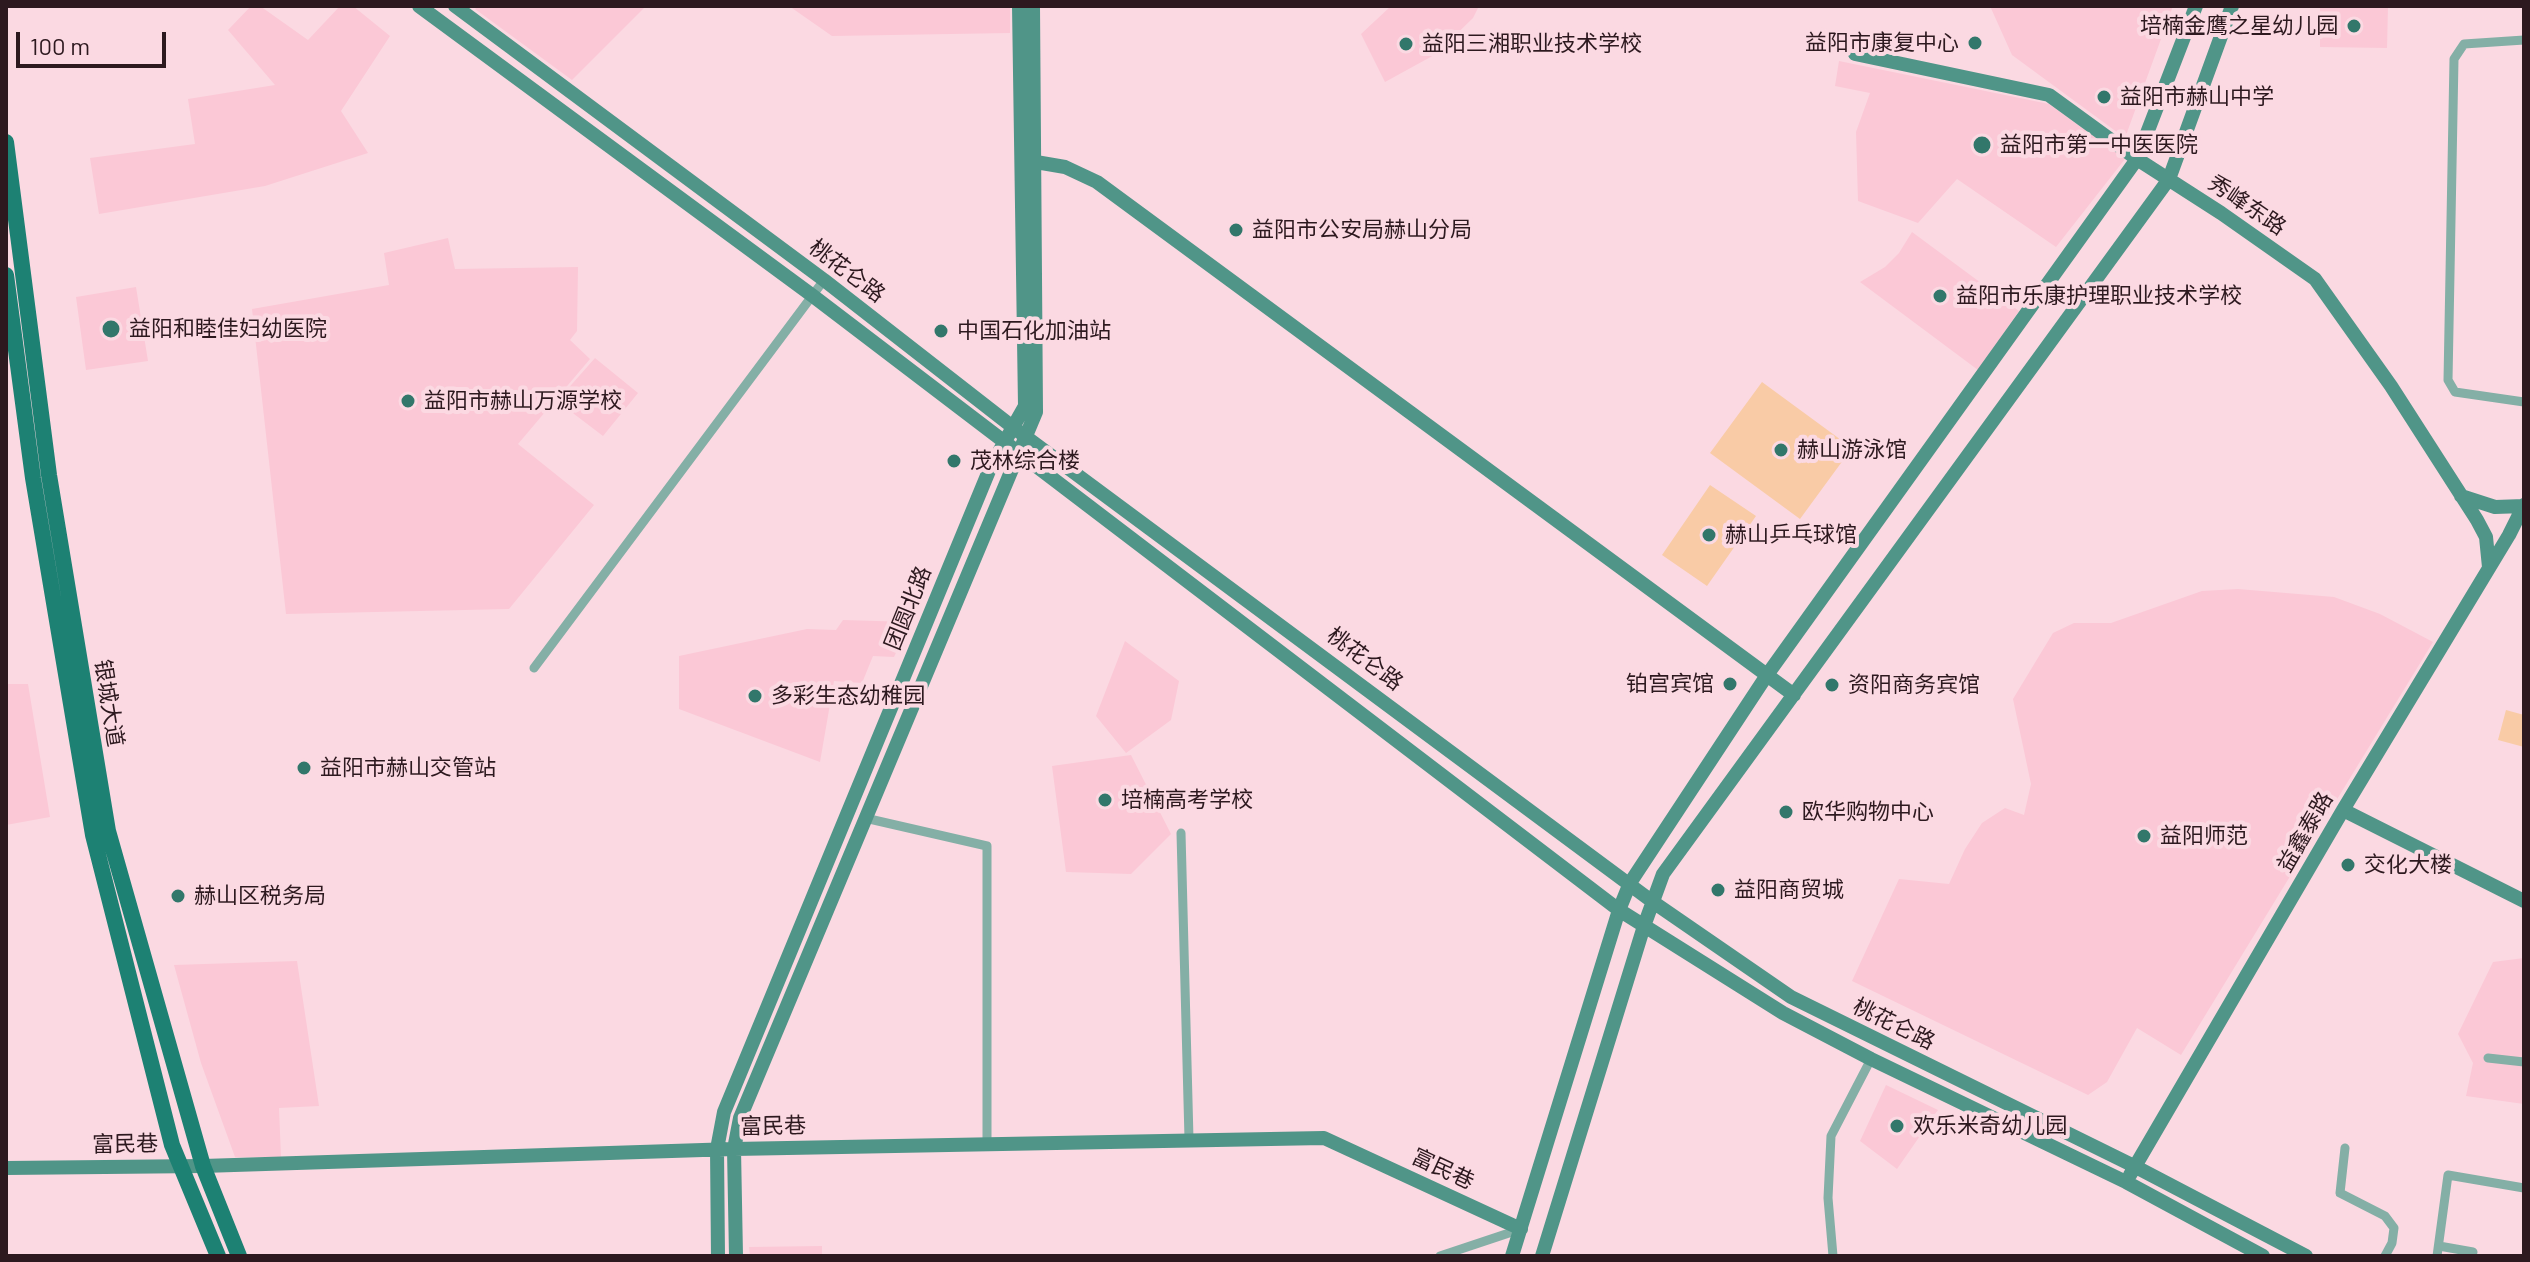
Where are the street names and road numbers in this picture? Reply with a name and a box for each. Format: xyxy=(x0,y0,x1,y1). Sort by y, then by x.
street label: 秀峰东路 xyxy=(2203,169,2291,241)
street label: 桃花仑路 xyxy=(804,234,890,308)
street label: 团圆北路 xyxy=(879,562,937,654)
street label: 桃花仑路 xyxy=(1322,622,1408,696)
street label: 银城大道 xyxy=(89,657,129,749)
street label: 益鑫泰路 xyxy=(2272,787,2338,877)
street label: 桃花仑路 xyxy=(1849,993,1939,1055)
street label: 富民巷 xyxy=(740,1112,806,1140)
street label: 富民巷 xyxy=(92,1130,158,1158)
street label: 富民巷 xyxy=(1408,1143,1478,1195)

